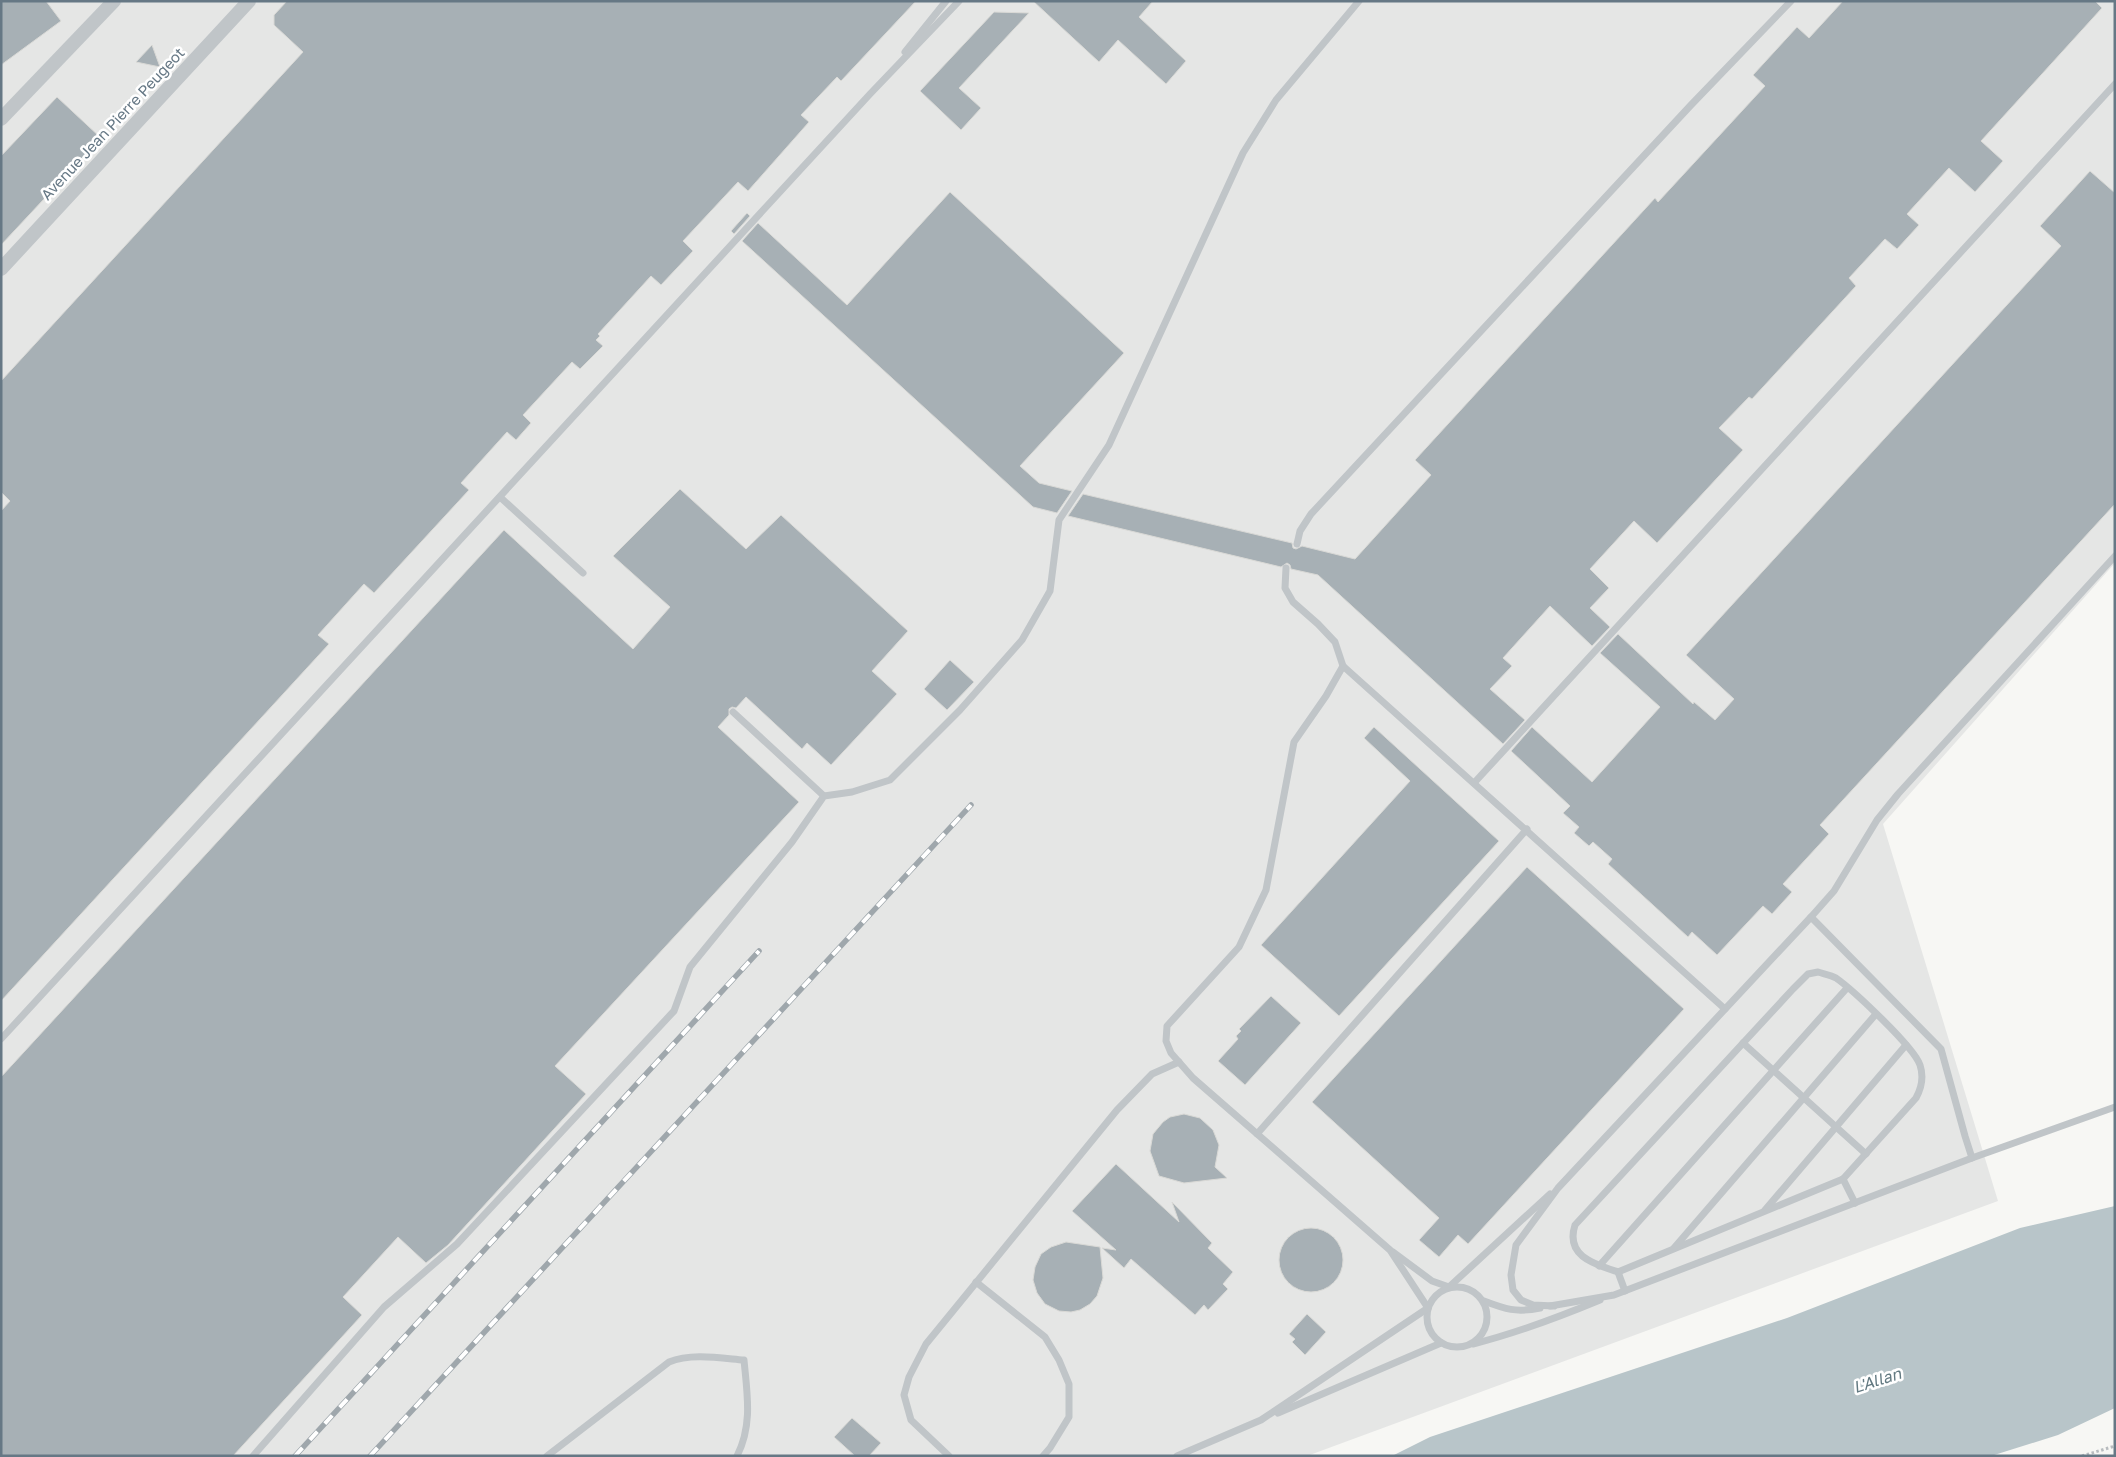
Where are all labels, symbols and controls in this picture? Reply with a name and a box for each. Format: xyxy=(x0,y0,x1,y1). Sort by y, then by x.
street label: Avenue Jean Pierre Peugeot xyxy=(37,43,188,203)
water label: L'Allan xyxy=(1850,1363,1905,1397)

